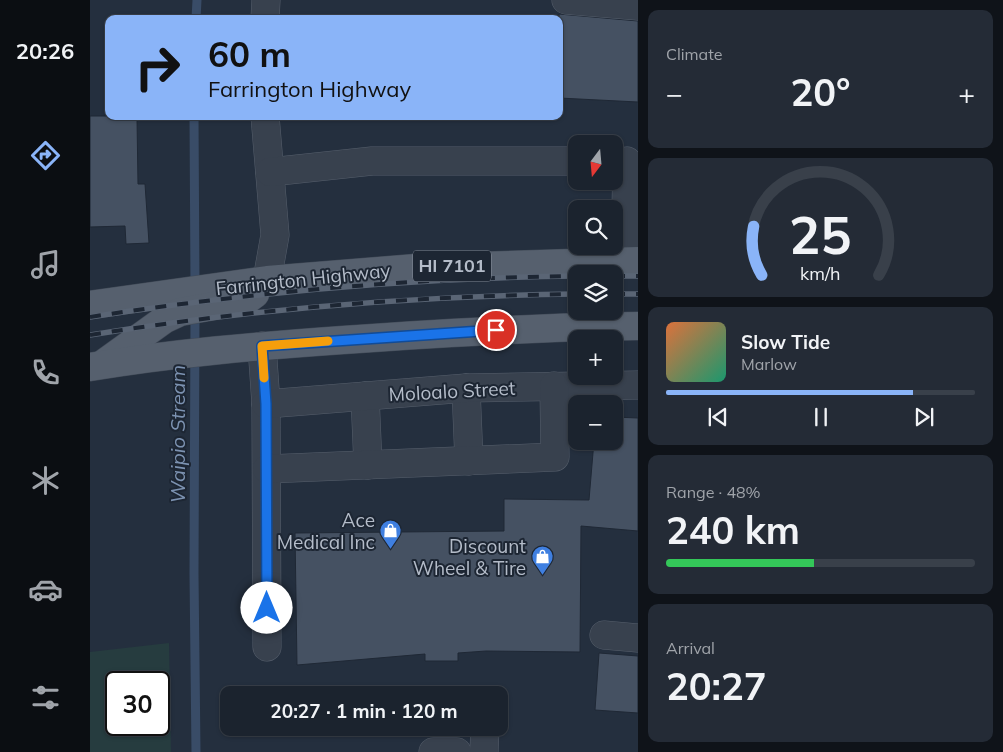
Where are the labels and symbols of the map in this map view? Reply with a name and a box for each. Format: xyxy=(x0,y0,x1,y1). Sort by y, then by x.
north arrow xyxy=(568,135,622,190)
road number: HI 7101 xyxy=(413,250,491,282)
street label: Farrington Highway xyxy=(215,258,391,300)
pin xyxy=(475,309,517,351)
water label: Waipio Stream xyxy=(165,365,190,503)
street label: Moloalo Street xyxy=(388,376,516,406)
place label: Ace Medical Inc xyxy=(277,508,375,554)
shop icon: Ace Medical Inc xyxy=(379,519,403,550)
place label: Discount Wheel & Tire xyxy=(413,534,526,580)
shop icon: Discount Wheel & Tire xyxy=(530,545,554,576)
position arrow xyxy=(240,581,292,633)
speed limit sign: 30 xyxy=(105,671,170,736)

